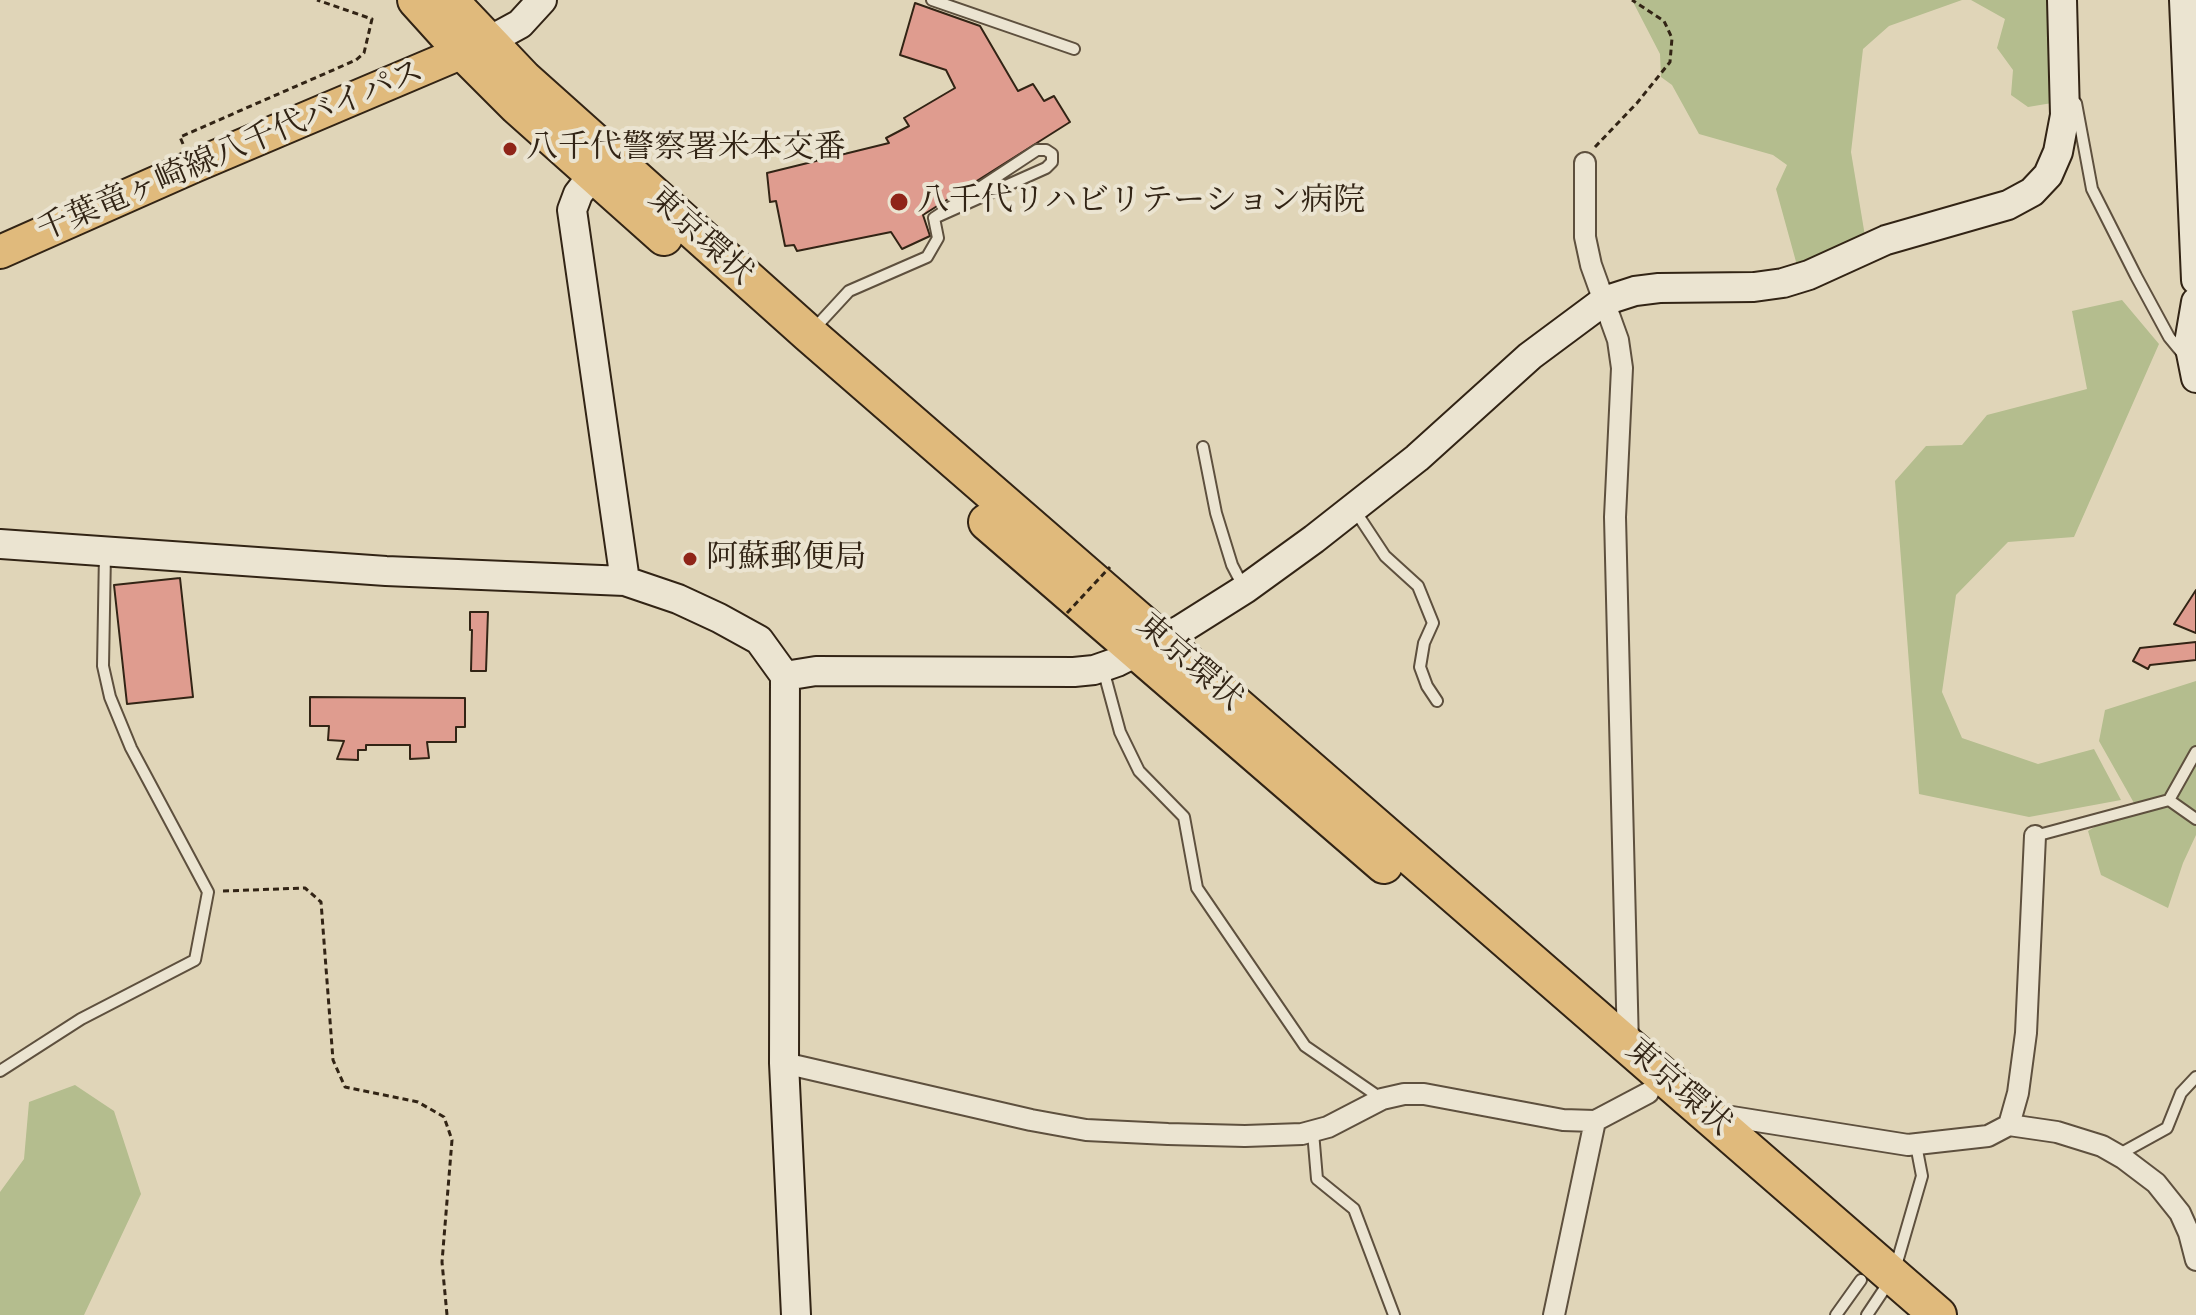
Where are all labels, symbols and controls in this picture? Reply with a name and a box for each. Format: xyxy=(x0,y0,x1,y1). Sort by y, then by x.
street label: 千葉竜ヶ崎線八千代バイパス xyxy=(32,53,430,251)
place label: 八千代警察署米本交番 xyxy=(526,130,846,168)
marker: 八千代警察署米本交番 xyxy=(501,140,519,158)
street label: 東京環状 xyxy=(640,180,760,294)
place label: 八千代リハビリテーション病院 xyxy=(917,183,1365,221)
marker: 八千代リハビリテーション病院 xyxy=(888,191,910,213)
place label: 阿蘇郵便局 xyxy=(706,540,866,578)
marker: 阿蘇郵便局 xyxy=(681,550,699,568)
street label: 東京環状 xyxy=(1128,607,1250,719)
street label: 東京環状 xyxy=(1617,1032,1739,1144)

